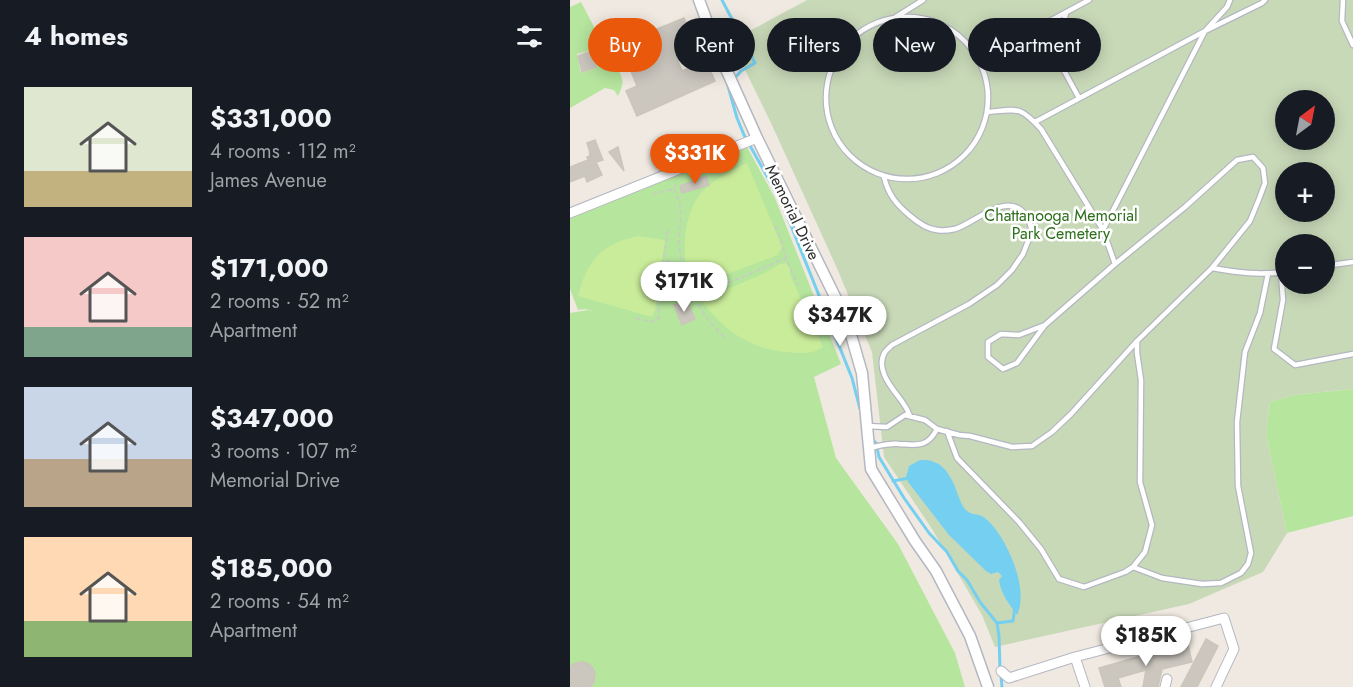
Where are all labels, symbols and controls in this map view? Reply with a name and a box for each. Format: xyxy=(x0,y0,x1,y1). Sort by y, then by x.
text: 4 homes xyxy=(24,17,128,55)
chip: Buy xyxy=(588,18,662,72)
chip: Rent xyxy=(674,18,755,72)
chip: Filters xyxy=(767,18,861,72)
chip: New xyxy=(873,18,956,72)
chip: Apartment xyxy=(968,18,1101,72)
icon: filters xyxy=(513,20,546,53)
north arrow xyxy=(1275,90,1335,150)
map controls xyxy=(1275,90,1335,294)
text: $331,000 xyxy=(210,99,332,137)
icon: home xyxy=(72,111,144,183)
pin: $331K xyxy=(653,134,737,185)
text: 4 rooms · 112 m² xyxy=(210,137,356,166)
text: $331K xyxy=(664,139,726,168)
street label: Memorial Drive xyxy=(759,161,826,264)
button: + xyxy=(1275,162,1335,222)
text: James Avenue xyxy=(210,166,327,195)
park label: Chattanooga Memorial Park Cemetery xyxy=(984,204,1138,245)
button: − xyxy=(1275,234,1335,294)
text: $171,000 xyxy=(210,249,328,287)
icon: home xyxy=(72,261,144,333)
pin: $171K xyxy=(642,262,726,313)
text: $171K xyxy=(655,267,713,296)
text: 2 rooms · 52 m² xyxy=(210,287,349,316)
pin: $347K xyxy=(798,296,882,347)
text: $347K xyxy=(808,301,872,330)
text: Apartment xyxy=(210,316,297,345)
text: $347,000 xyxy=(210,399,334,437)
icon: home xyxy=(72,411,144,483)
text: 3 rooms · 107 m² xyxy=(210,437,357,466)
text: Memorial Drive xyxy=(210,466,340,495)
text: $185,000 xyxy=(210,549,333,587)
icon: home xyxy=(72,561,144,633)
text: 2 rooms · 54 m² xyxy=(210,587,349,616)
text: Apartment xyxy=(210,616,297,645)
pin: $185K xyxy=(1104,616,1188,667)
text: $185K xyxy=(1115,621,1177,650)

